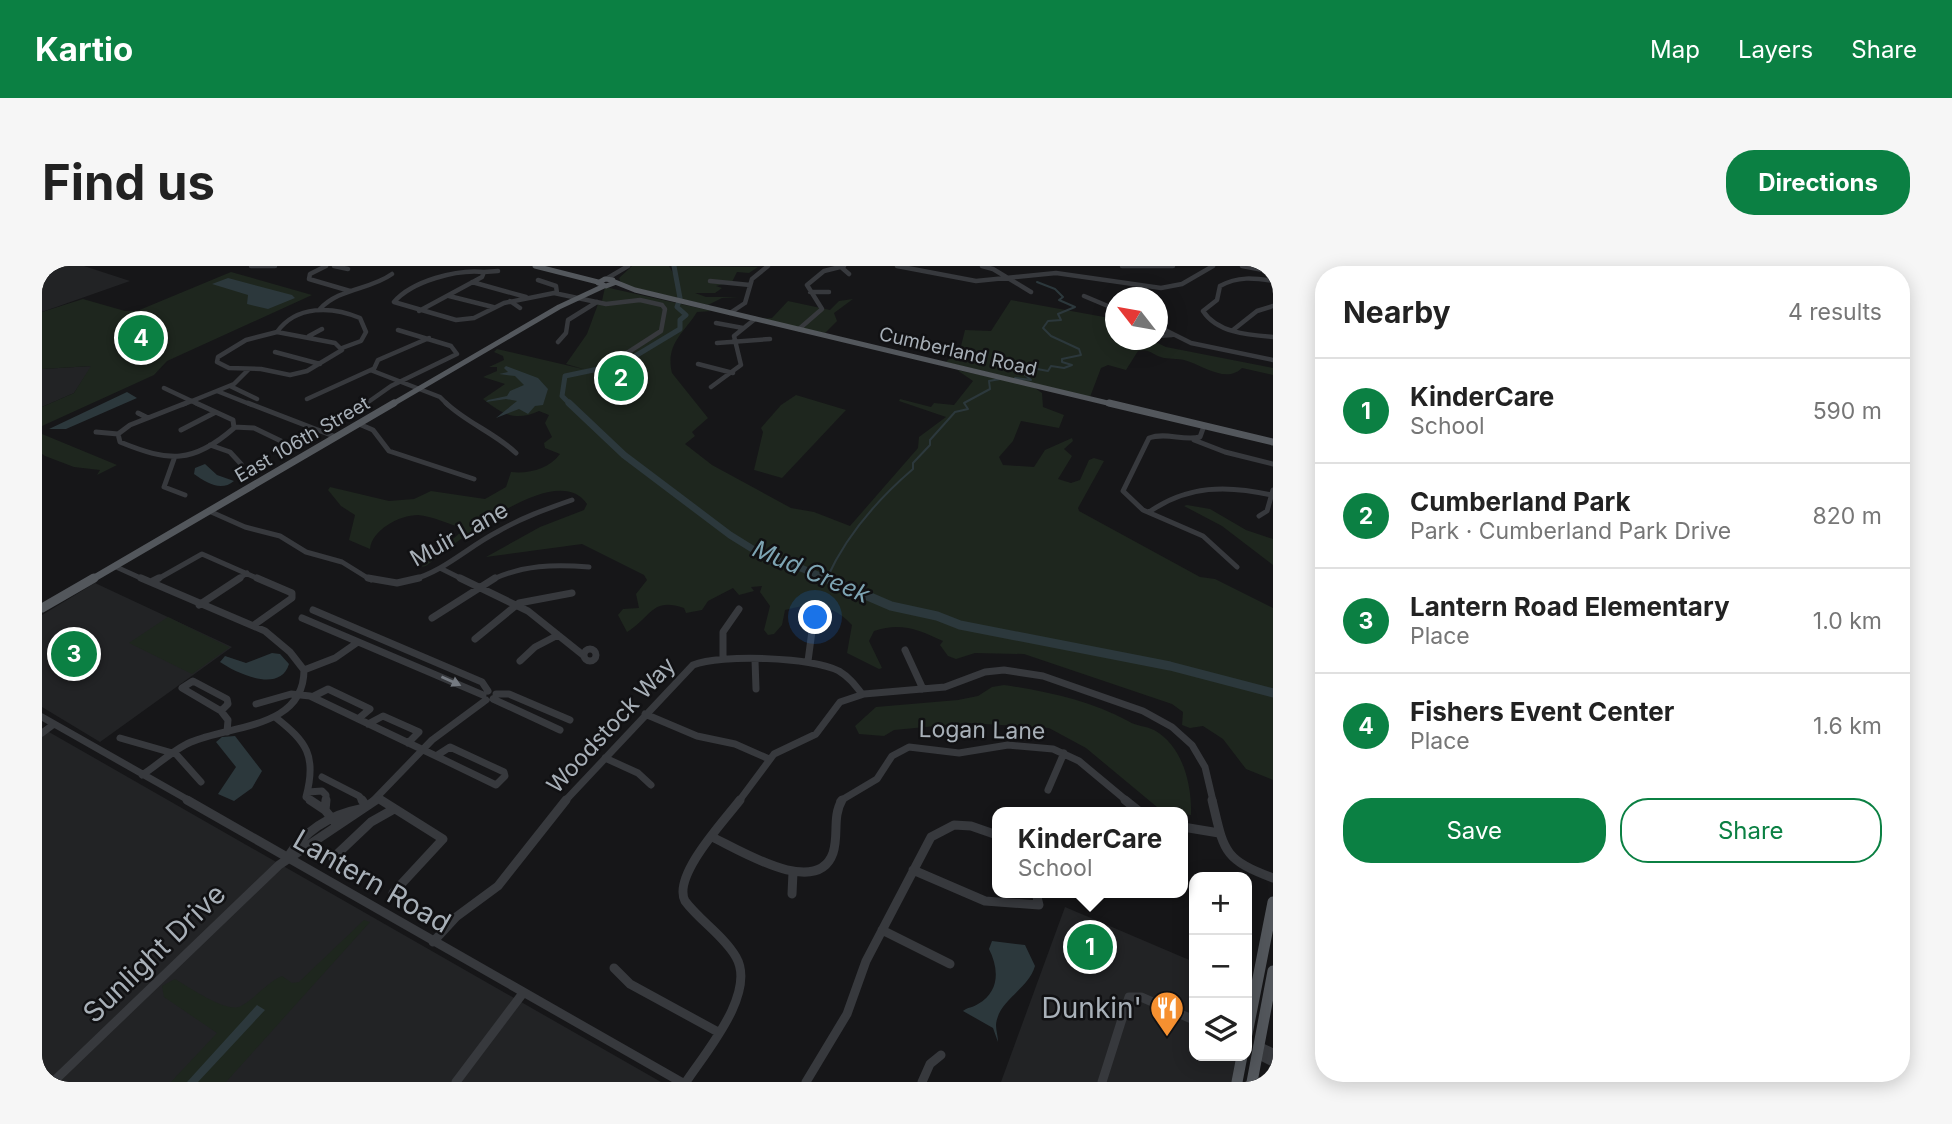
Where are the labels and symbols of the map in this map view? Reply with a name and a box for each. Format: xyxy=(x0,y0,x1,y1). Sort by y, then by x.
north arrow xyxy=(1105,287,1168,350)
pin: 4 xyxy=(118,312,164,364)
street label: Cumberland Road xyxy=(877,322,1039,381)
pin: 2 xyxy=(598,352,644,404)
street label: East 106th Street xyxy=(231,392,374,487)
street label: Muir Lane xyxy=(405,496,513,572)
water label: Mud Creek xyxy=(748,534,875,609)
your location xyxy=(798,600,832,634)
pin: 3 xyxy=(51,628,97,680)
street label: Woodstock Way xyxy=(541,651,681,799)
one-way arrow xyxy=(440,676,461,687)
street label: Logan Lane xyxy=(918,715,1046,745)
street label: Lantern Road xyxy=(287,822,457,940)
street label: Sunlight Drive xyxy=(76,877,232,1029)
pin: 1 xyxy=(1067,921,1113,973)
restaurant icon: Dunkin' xyxy=(1148,989,1186,1038)
place label: Dunkin' xyxy=(1042,991,1142,1025)

